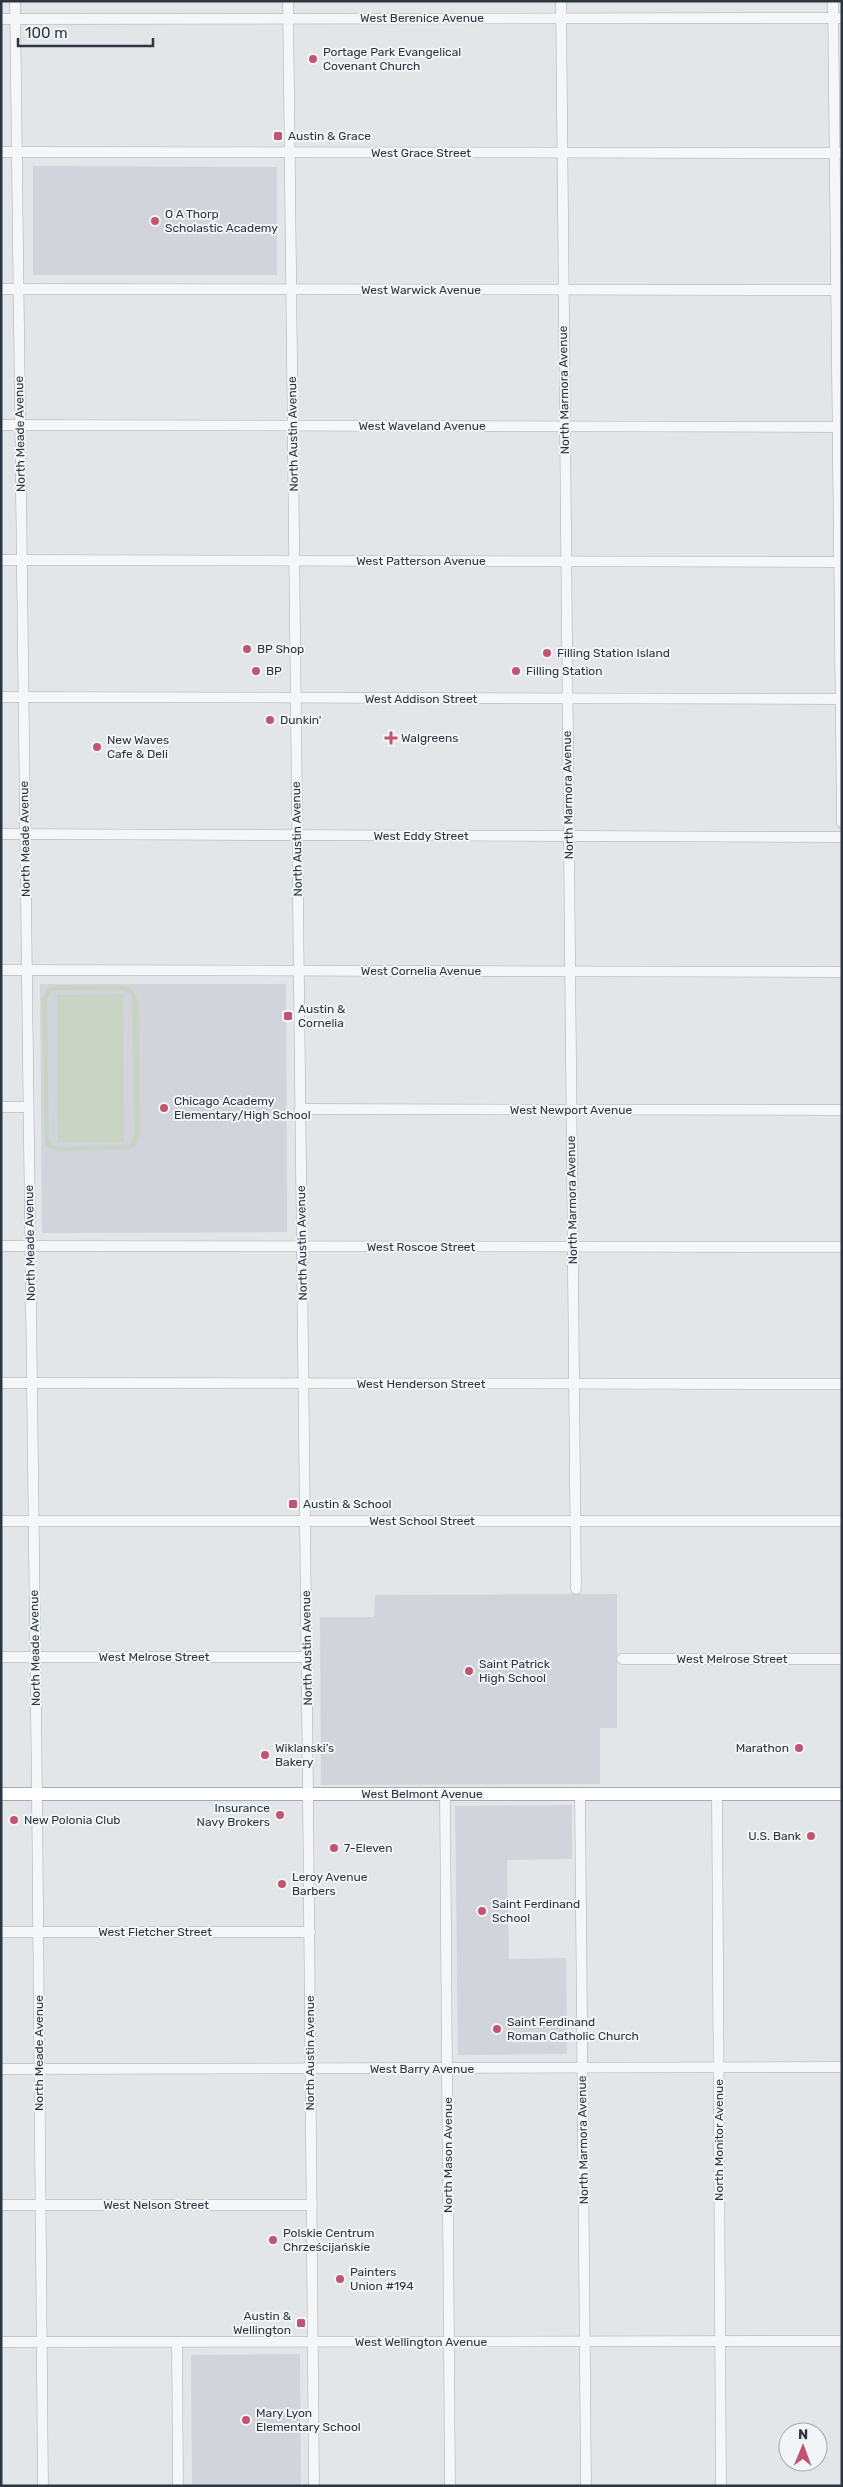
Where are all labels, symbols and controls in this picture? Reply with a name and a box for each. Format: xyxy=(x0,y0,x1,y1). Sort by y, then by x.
street label: West Berenice Avenue xyxy=(360,11,484,25)
scale bar xyxy=(18,15,152,47)
text: 100 m xyxy=(25,24,67,42)
place label: Portage Park Evangelical Covenant Church xyxy=(323,45,461,73)
marker: Portage Park Evangelical Covenant Church xyxy=(307,53,319,65)
place label: Austin & Grace xyxy=(288,129,371,143)
marker: Austin & Grace xyxy=(272,130,284,142)
street label: West Grace Street xyxy=(371,146,471,160)
place label: O A Thorp Scholastic Academy xyxy=(165,207,278,235)
marker: O A Thorp Scholastic Academy xyxy=(149,215,161,227)
street label: West Warwick Avenue xyxy=(361,283,481,297)
street label: North Marmora Avenue xyxy=(556,325,572,454)
street label: North Meade Avenue xyxy=(12,376,28,492)
street label: North Austin Avenue xyxy=(285,376,301,492)
street label: West Waveland Avenue xyxy=(358,419,486,433)
street label: West Patterson Avenue xyxy=(356,554,486,568)
place label: BP Shop xyxy=(257,642,304,656)
marker: BP Shop xyxy=(241,643,253,655)
place label: Filling Station Island xyxy=(557,646,670,660)
marker: Filling Station Island xyxy=(541,647,553,659)
place label: BP xyxy=(266,664,282,678)
place label: Filling Station xyxy=(526,664,603,678)
marker: BP xyxy=(250,665,262,677)
marker: Filling Station xyxy=(510,665,522,677)
street label: West Addison Street xyxy=(365,692,478,706)
place label: Dunkin' xyxy=(280,713,321,727)
marker: Dunkin' xyxy=(264,714,276,726)
street label: North Marmora Avenue xyxy=(560,730,576,859)
place label: Walgreens xyxy=(401,731,458,745)
marker: Walgreens xyxy=(385,732,397,744)
place label: New Waves Cafe & Deli xyxy=(107,733,169,761)
marker: New Waves Cafe & Deli xyxy=(91,741,103,753)
street label: North Meade Avenue xyxy=(17,781,33,897)
street label: North Austin Avenue xyxy=(289,781,305,897)
street label: West Eddy Street xyxy=(373,829,469,843)
street label: West Cornelia Avenue xyxy=(361,964,481,978)
place label: Austin & Cornelia xyxy=(298,1002,346,1030)
marker: Austin & Cornelia xyxy=(282,1010,294,1022)
place label: Chicago Academy Elementary/High School xyxy=(174,1094,311,1122)
marker: Chicago Academy Elementary/High School xyxy=(158,1102,170,1114)
street label: West Newport Avenue xyxy=(510,1103,632,1117)
street label: North Marmora Avenue xyxy=(564,1135,580,1264)
street label: North Meade Avenue xyxy=(22,1185,38,1301)
street label: North Austin Avenue xyxy=(294,1185,310,1301)
street label: West Roscoe Street xyxy=(367,1240,476,1254)
street label: West Henderson Street xyxy=(357,1377,486,1391)
place label: Austin & School xyxy=(303,1497,392,1511)
marker: Austin & School xyxy=(287,1498,299,1510)
street label: West School Street xyxy=(369,1514,475,1528)
street label: North Meade Avenue xyxy=(27,1590,43,1706)
street label: North Austin Avenue xyxy=(299,1590,315,1706)
street label: West Melrose Street xyxy=(99,1650,210,1664)
street label: West Melrose Street xyxy=(677,1652,788,1666)
place label: Saint Patrick High School xyxy=(479,1657,551,1685)
marker: Saint Patrick High School xyxy=(463,1665,475,1677)
place label: Wiklanski’s Bakery xyxy=(275,1741,334,1769)
place label: Marathon xyxy=(736,1741,789,1755)
marker: Marathon xyxy=(793,1742,805,1754)
marker: Wiklanski’s Bakery xyxy=(259,1749,271,1761)
street label: West Belmont Avenue xyxy=(361,1787,483,1801)
place label: Insurance Navy Brokers xyxy=(197,1801,270,1829)
marker: Insurance Navy Brokers xyxy=(274,1809,286,1821)
place label: New Polonia Club xyxy=(24,1813,121,1827)
marker: New Polonia Club xyxy=(8,1814,20,1826)
place label: U.S. Bank xyxy=(748,1829,802,1843)
marker: U.S. Bank xyxy=(805,1830,817,1842)
place label: 7-Eleven xyxy=(344,1841,393,1855)
marker: 7-Eleven xyxy=(328,1842,340,1854)
place label: Leroy Avenue Barbers xyxy=(292,1870,368,1898)
marker: Leroy Avenue Barbers xyxy=(276,1878,288,1890)
place label: Saint Ferdinand School xyxy=(492,1897,580,1925)
marker: Saint Ferdinand School xyxy=(476,1905,488,1917)
street label: West Fletcher Street xyxy=(98,1925,212,1939)
street label: North Meade Avenue xyxy=(32,1995,46,2111)
street label: North Austin Avenue xyxy=(303,1995,317,2111)
place label: Saint Ferdinand Roman Catholic Church xyxy=(507,2015,639,2043)
marker: Saint Ferdinand Roman Catholic Church xyxy=(491,2023,503,2035)
street label: West Barry Avenue xyxy=(370,2062,475,2076)
street label: North Marmora Avenue xyxy=(575,2075,591,2204)
street label: North Monitor Avenue xyxy=(712,2079,726,2201)
street label: North Mason Avenue xyxy=(441,2097,455,2213)
street label: West Nelson Street xyxy=(103,2198,209,2212)
place label: Polskie Centrum Chrześcijańskie xyxy=(283,2226,374,2254)
marker: Polskie Centrum Chrześcijańskie xyxy=(267,2234,279,2246)
place label: Painters Union #194 xyxy=(350,2265,414,2293)
marker: Painters Union #194 xyxy=(334,2273,346,2285)
place label: Austin & Wellington xyxy=(233,2309,292,2337)
marker: Austin & Wellington xyxy=(295,2317,307,2329)
street label: West Wellington Avenue xyxy=(355,2335,487,2349)
place label: Mary Lyon Elementary School xyxy=(256,2406,361,2434)
marker: Mary Lyon Elementary School xyxy=(240,2414,252,2426)
north arrow xyxy=(778,2422,828,2472)
text: N xyxy=(798,2426,808,2443)

